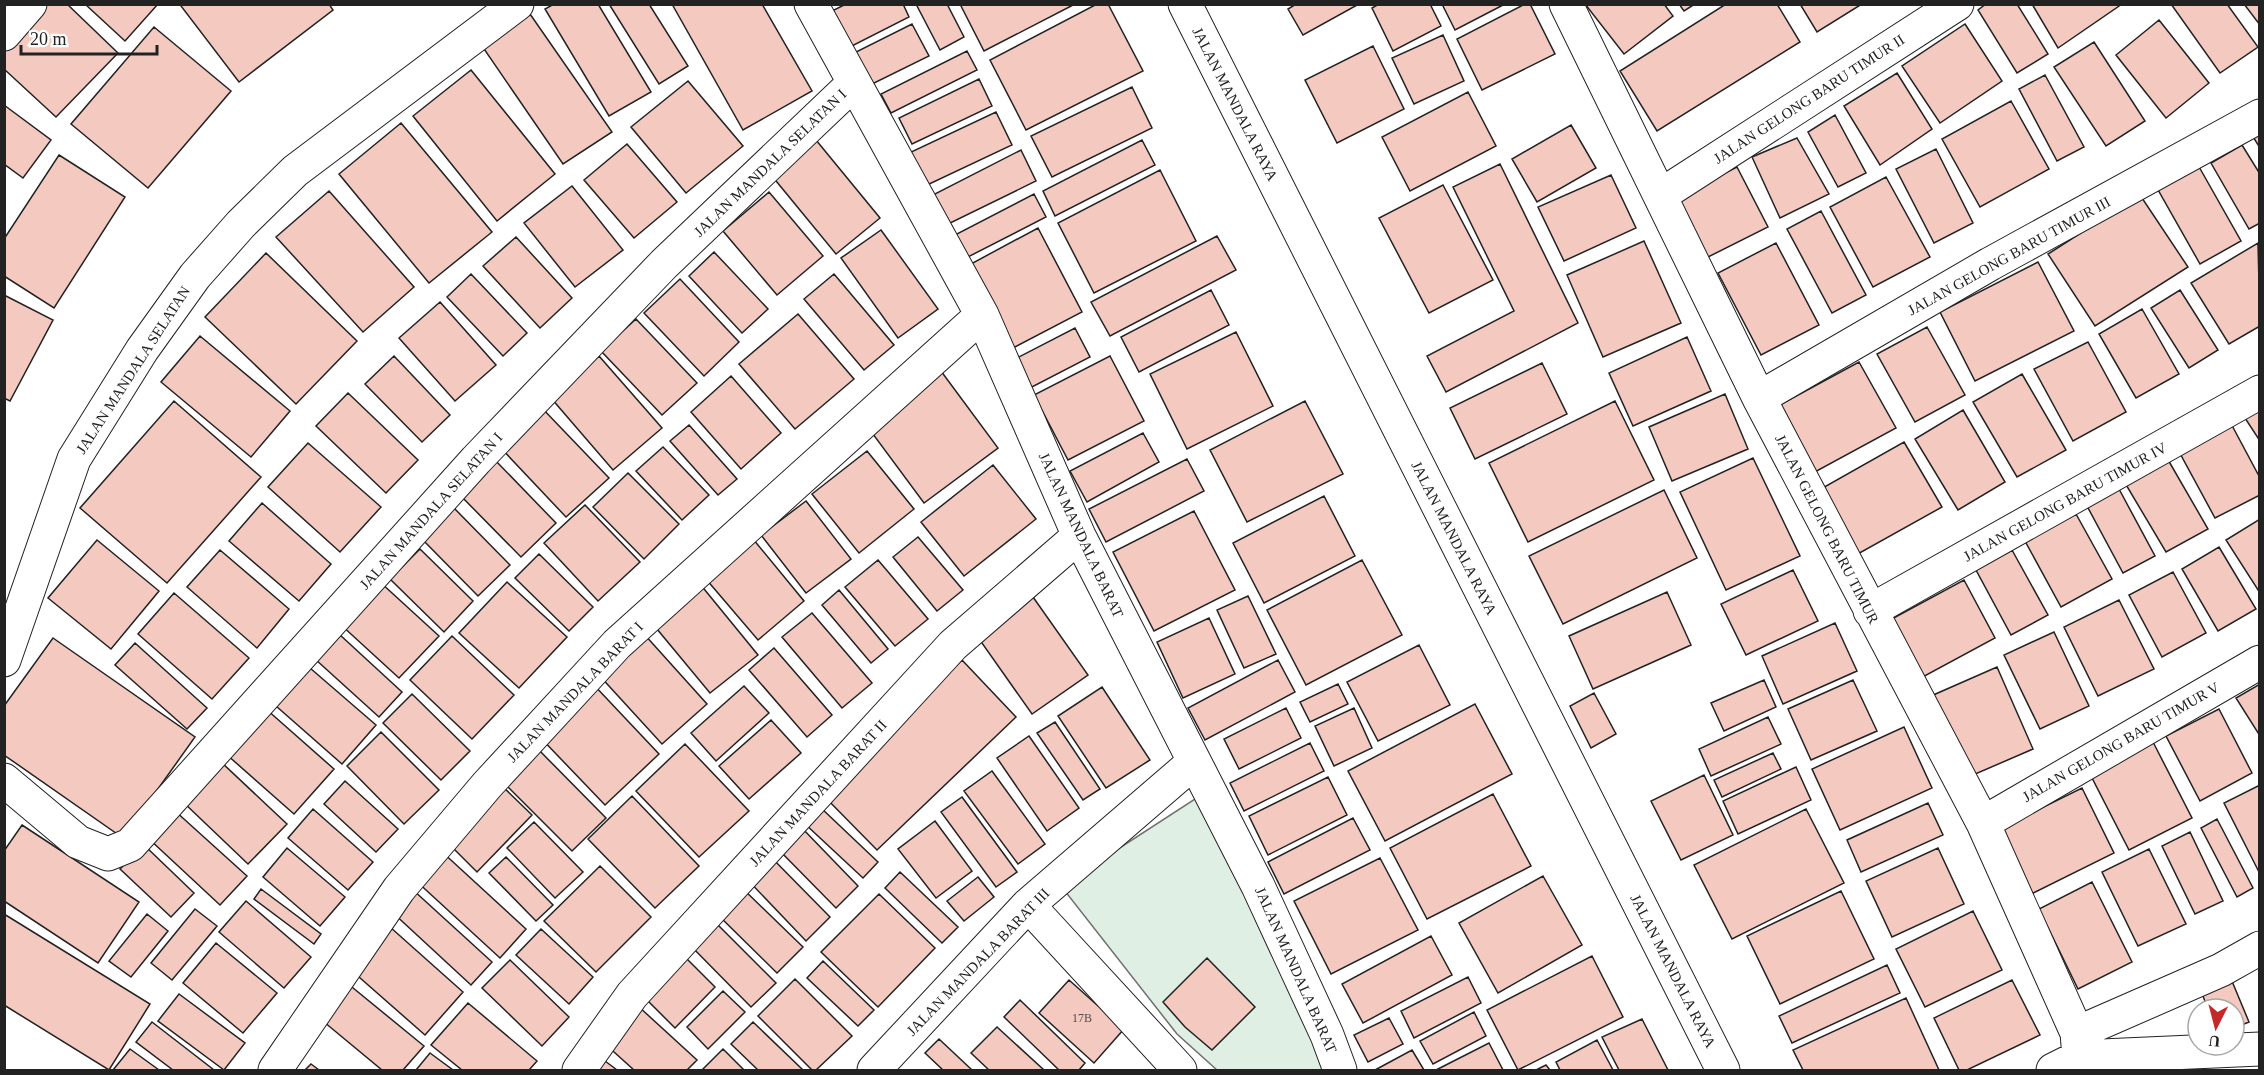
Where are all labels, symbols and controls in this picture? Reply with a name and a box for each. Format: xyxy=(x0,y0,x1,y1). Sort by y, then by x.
scale bar xyxy=(21,18,158,56)
street label: JALAN MANDALA RAYA xyxy=(1189,25,1281,184)
text: 20 m xyxy=(30,29,67,49)
street label: JALAN GELONG BARU TIMUR II xyxy=(1711,31,1907,167)
street label: JALAN MANDALA SELATAN I xyxy=(691,86,849,240)
street label: JALAN GELONG BARU TIMUR III xyxy=(1905,194,2113,318)
street label: JALAN MANDALA SELATAN xyxy=(73,283,193,457)
street label: JALAN MANDALA SELATAN I xyxy=(356,429,506,593)
street label: JALAN GELONG BARU TIMUR xyxy=(1772,432,1882,626)
street label: JALAN GELONG BARU TIMUR IV xyxy=(1961,439,2169,565)
street label: JALAN MANDALA BARAT xyxy=(1036,450,1126,620)
street label: JALAN MANDALA RAYA xyxy=(1408,459,1500,618)
street label: JALAN MANDALA BARAT I xyxy=(504,619,646,765)
street label: JALAN GELONG BARU TIMUR V xyxy=(2020,679,2222,805)
street label: JALAN MANDALA BARAT II xyxy=(746,717,890,869)
street label: JALAN MANDALA BARAT III xyxy=(903,885,1053,1039)
street label: JALAN MANDALA BARAT xyxy=(1252,885,1340,1055)
street label: JALAN MANDALA RAYA xyxy=(1627,892,1719,1051)
north arrow xyxy=(2186,997,2246,1057)
house number: 17B xyxy=(1072,1011,1092,1025)
text: U xyxy=(2207,1032,2221,1050)

